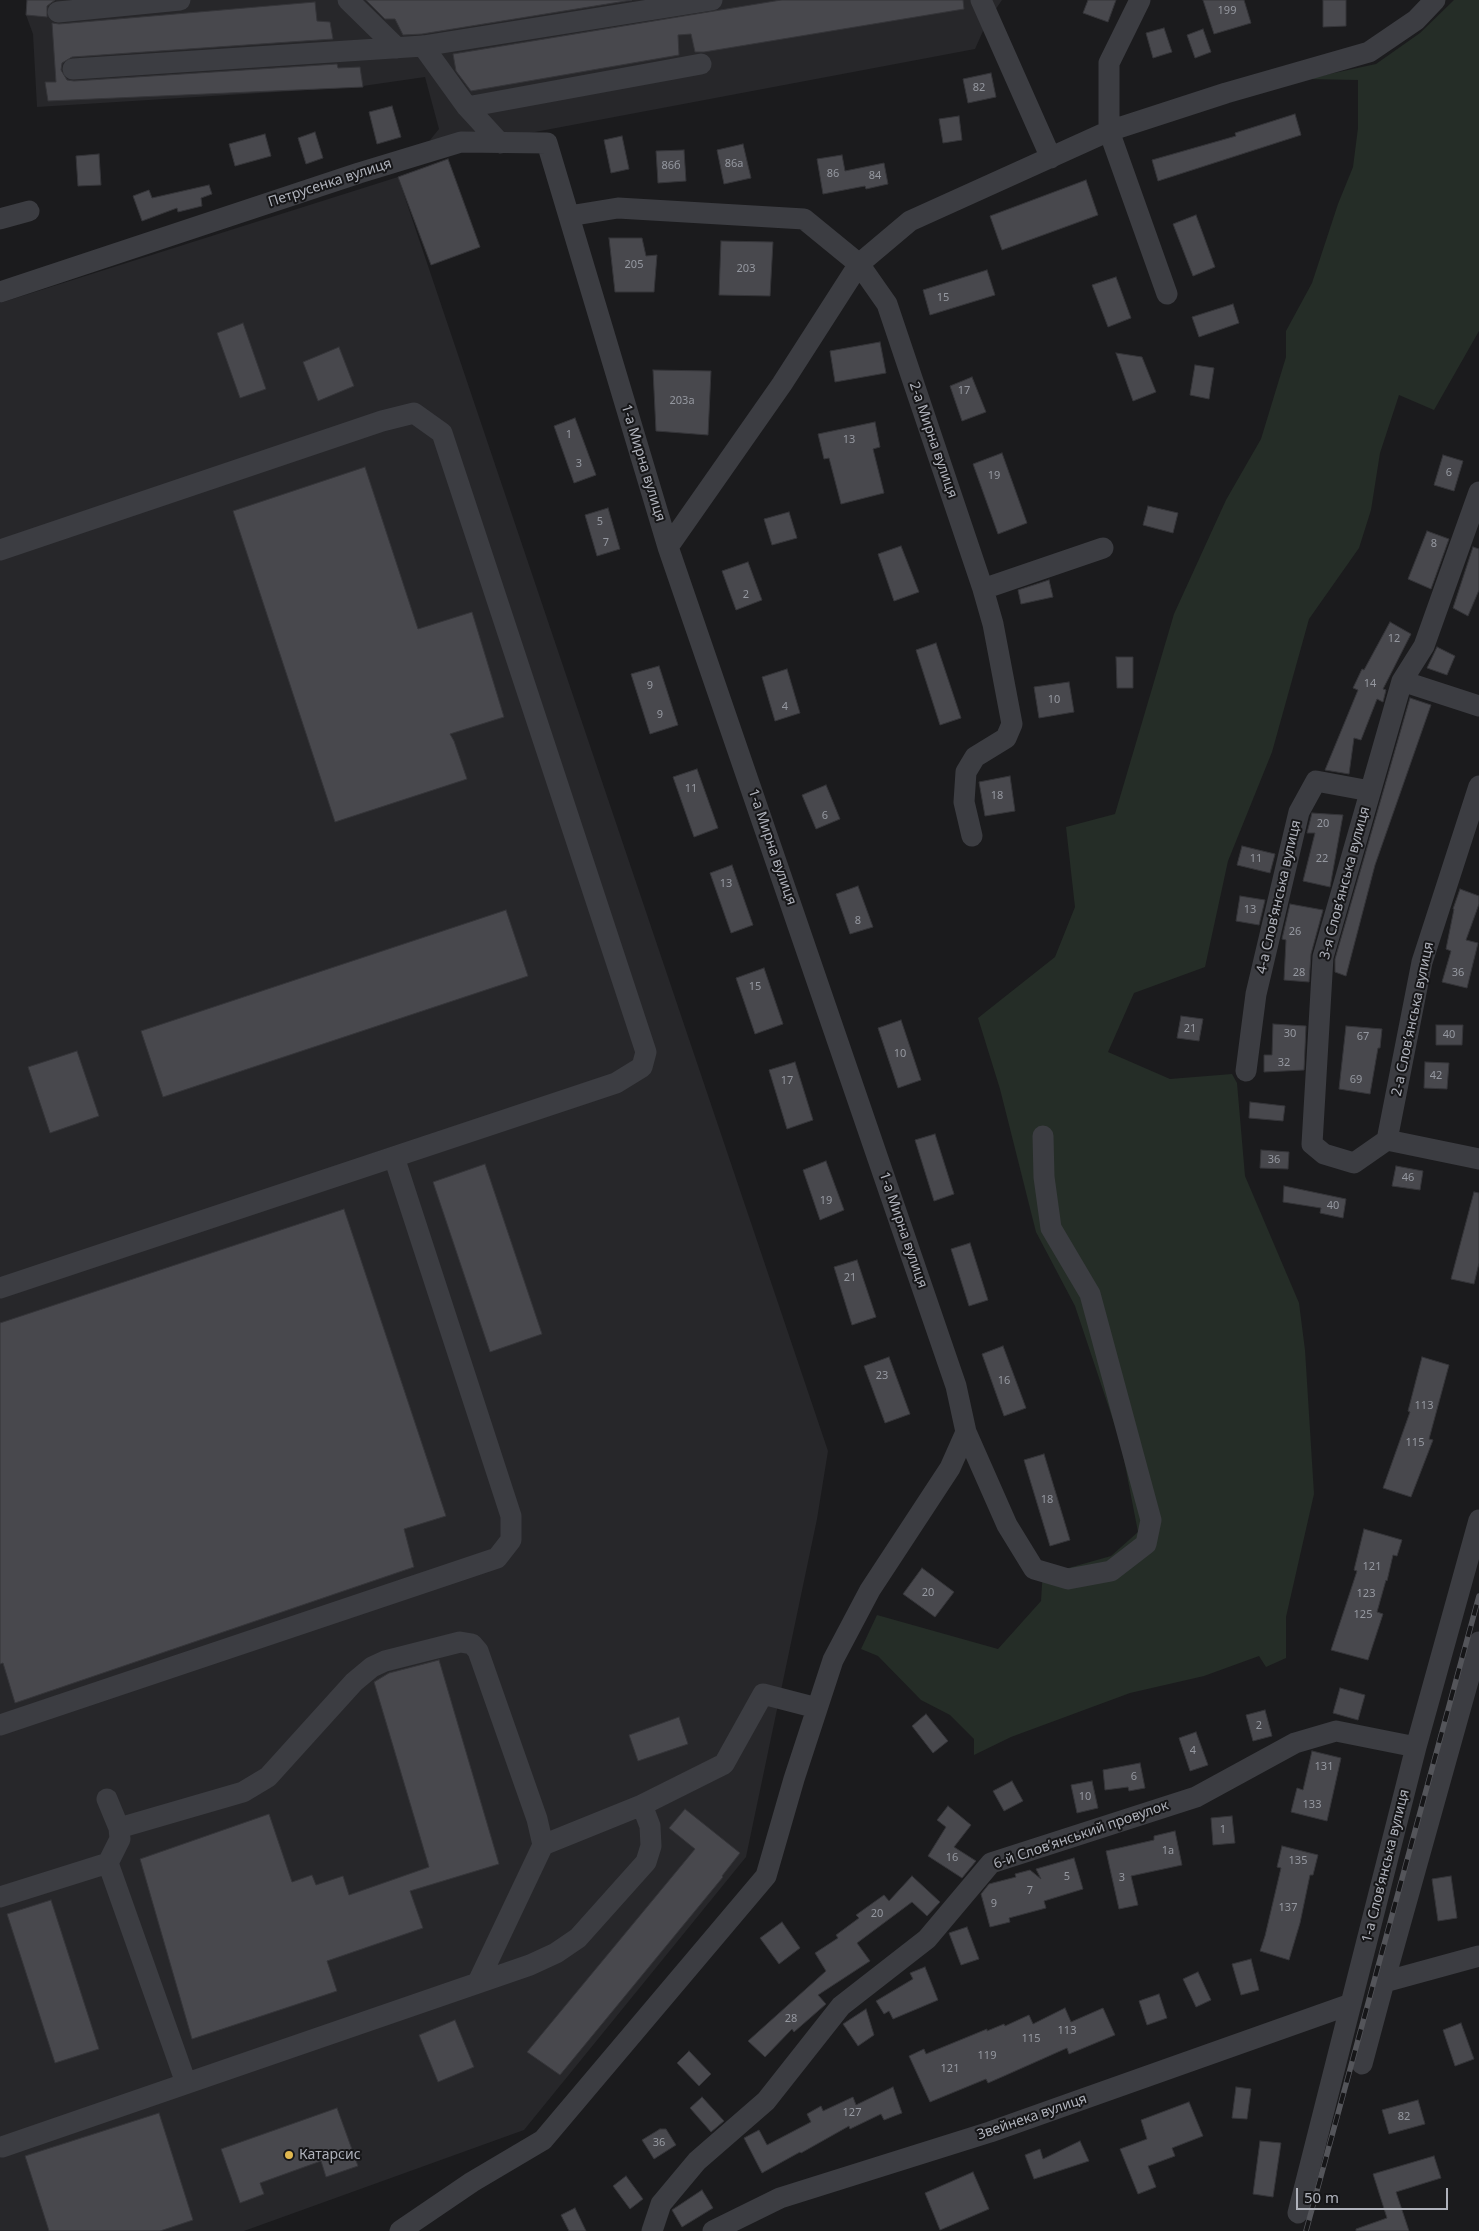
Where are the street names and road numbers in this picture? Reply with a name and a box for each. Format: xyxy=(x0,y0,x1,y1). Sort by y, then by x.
street label: Петрусенка вулиця xyxy=(266,155,394,211)
street label: 2-а Мирна вулиця xyxy=(905,380,961,500)
street label: 1-а Мирна вулиця xyxy=(617,402,669,524)
street label: 1-а Мирна вулиця xyxy=(744,787,800,907)
street label: 3-я Слов’янська вулиця xyxy=(1316,805,1374,961)
street label: 4-а Слов’янська вулиця xyxy=(1253,818,1305,976)
street label: 2-а Слов’янська вулиця xyxy=(1388,940,1438,1098)
street label: 1-а Мирна вулиця xyxy=(875,1170,931,1290)
street label: 1-а Слов’янська вулиця xyxy=(1359,1788,1413,1944)
street label: 6-й Слов’янський провулок xyxy=(991,1797,1171,1873)
street label: Звейнека вулиця xyxy=(975,2090,1089,2144)

